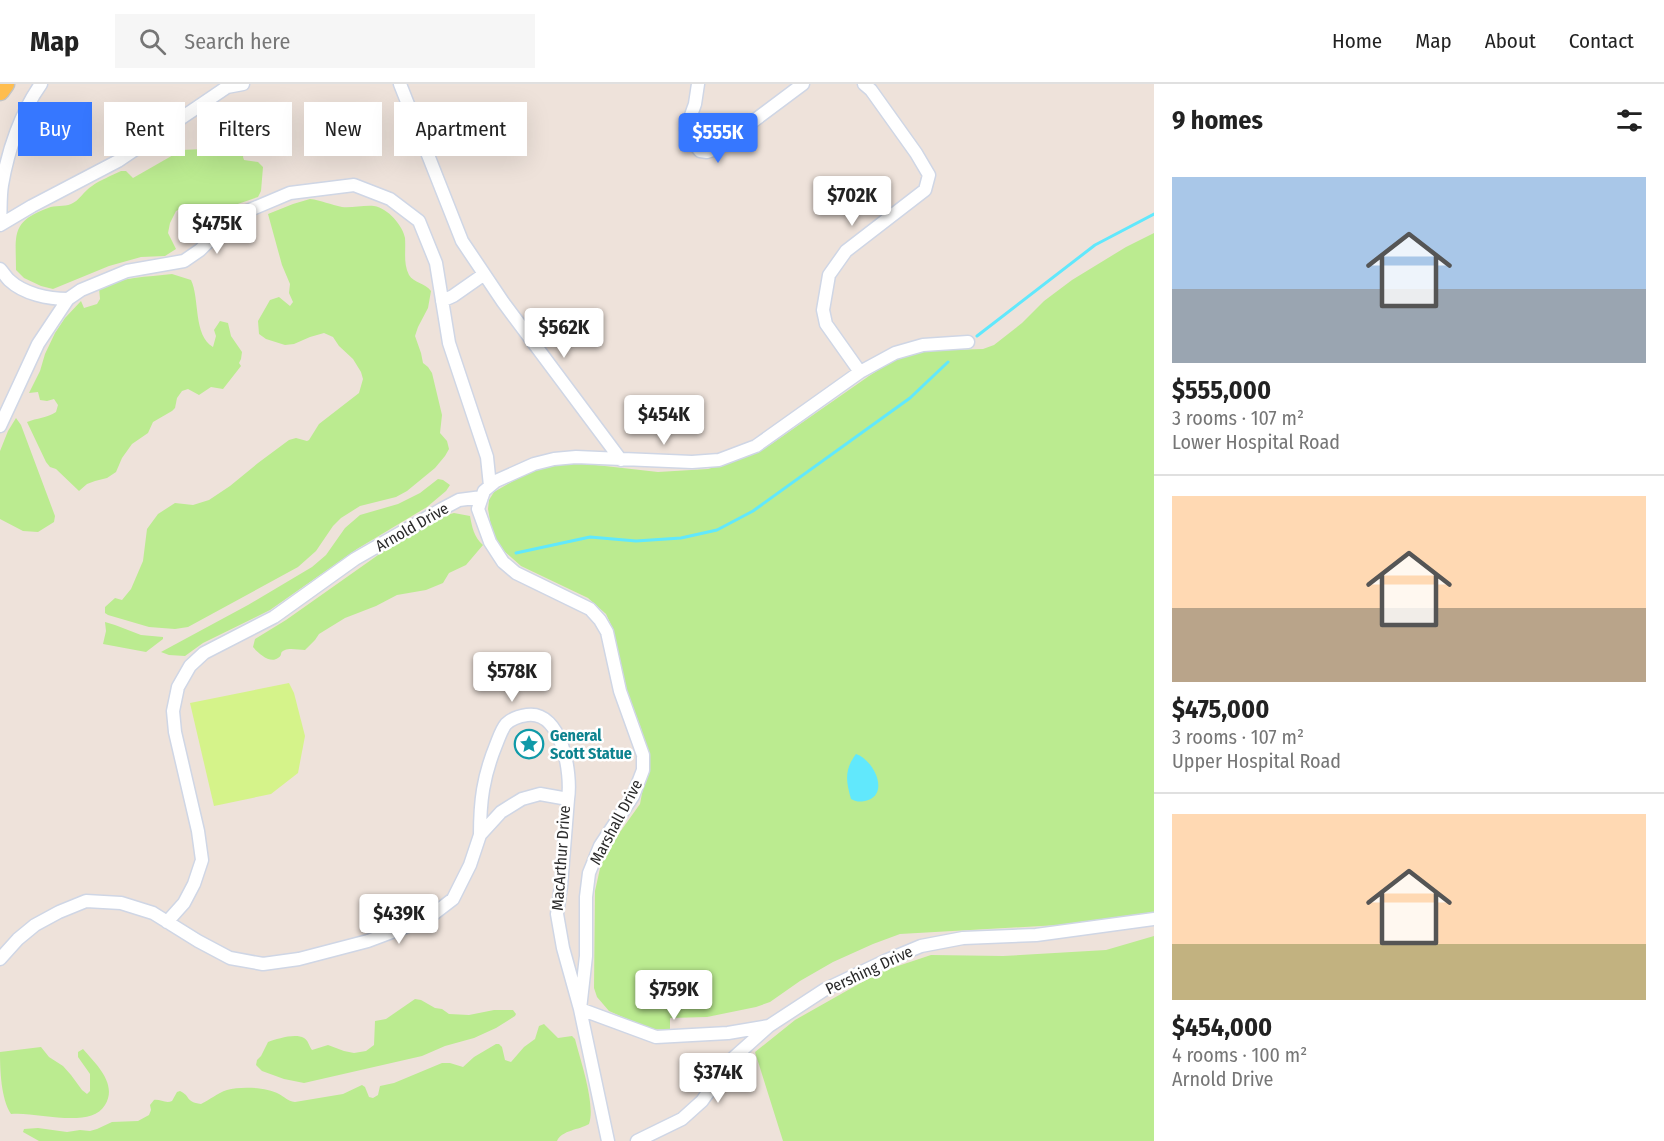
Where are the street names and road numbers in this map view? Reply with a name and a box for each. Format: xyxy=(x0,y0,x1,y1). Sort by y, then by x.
street label: Arnold Drive xyxy=(372,498,452,556)
street label: Marshall Drive xyxy=(586,776,646,868)
street label: MacArthur Drive xyxy=(548,805,574,911)
street label: Pershing Drive xyxy=(822,941,916,998)

